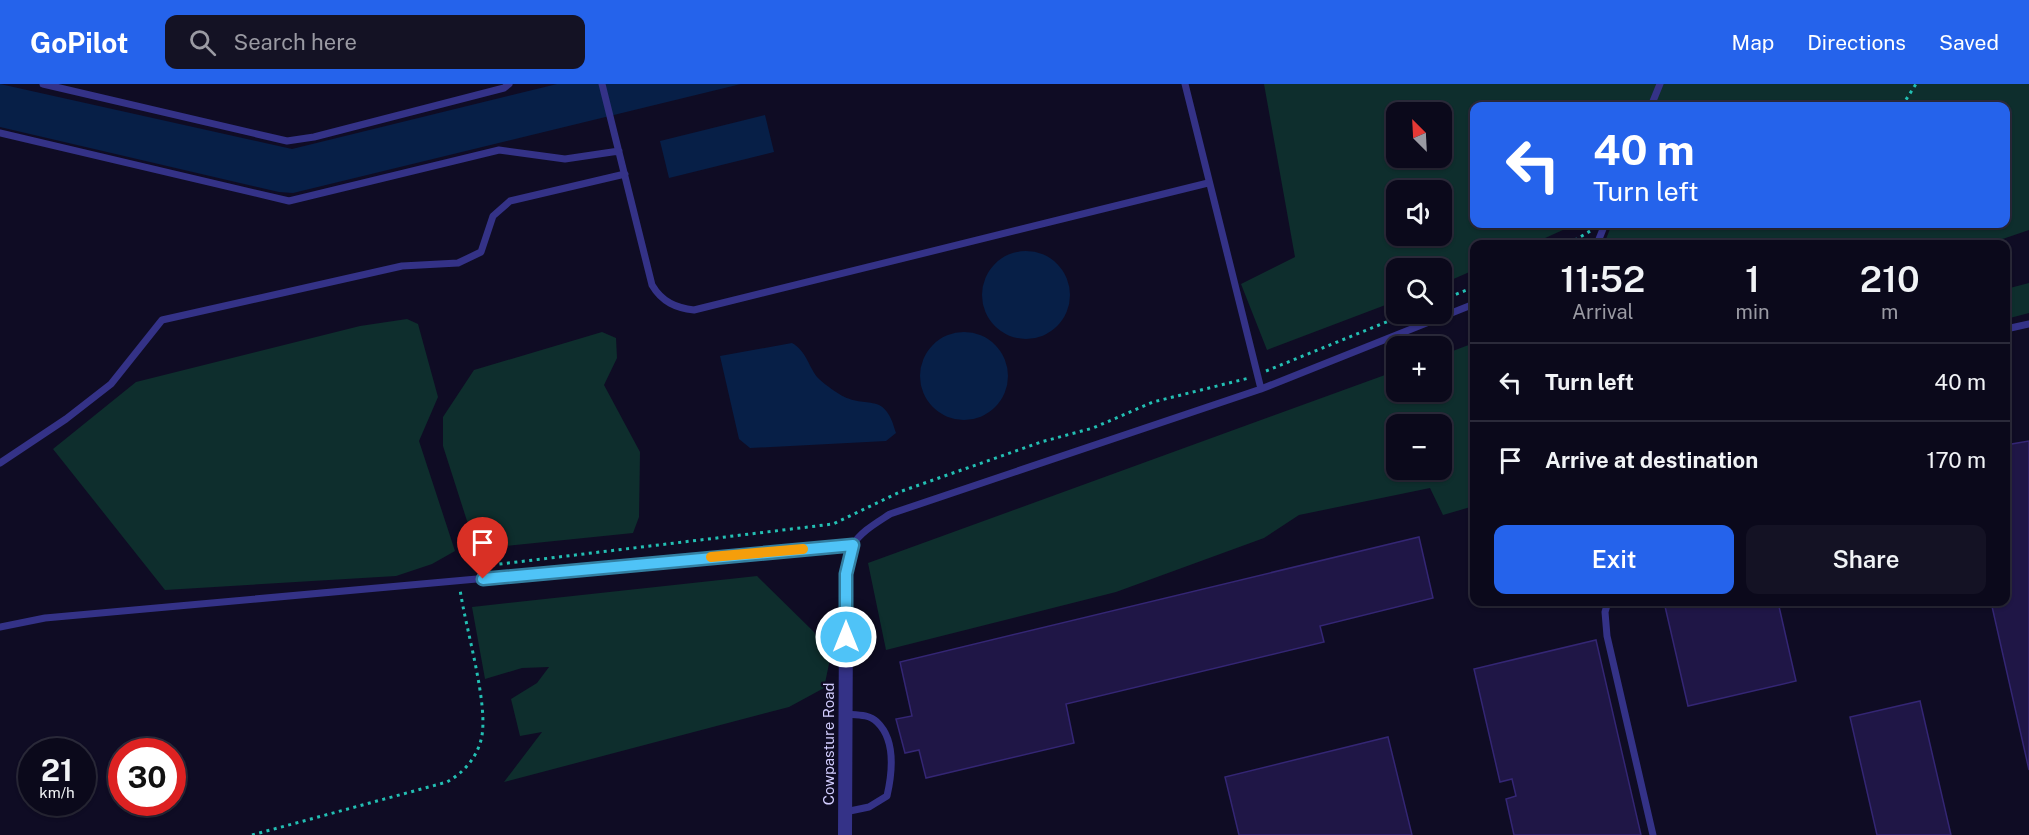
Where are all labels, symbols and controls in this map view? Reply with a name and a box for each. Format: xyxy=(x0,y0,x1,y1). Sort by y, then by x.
search box xyxy=(165,15,585,69)
text: GoPilot xyxy=(30,26,129,59)
icon: search xyxy=(186,26,219,59)
text: Search here xyxy=(234,29,357,55)
text: Map xyxy=(1732,30,1774,55)
text: Directions xyxy=(1807,30,1906,55)
text: Saved xyxy=(1939,30,1999,55)
north arrow xyxy=(1386,102,1452,168)
map controls xyxy=(1386,102,1452,480)
text: 40 m xyxy=(1593,125,1695,174)
icon: left xyxy=(1494,126,1572,204)
text: Turn left xyxy=(1593,175,1699,207)
button: sound xyxy=(1386,180,1452,246)
button: search xyxy=(1386,258,1452,324)
text: 11:52 xyxy=(1560,258,1645,300)
text: 1 xyxy=(1745,258,1760,300)
text: 210 xyxy=(1860,258,1920,300)
text: Arrival xyxy=(1572,300,1634,324)
text: min xyxy=(1736,300,1770,324)
text: m xyxy=(1881,300,1898,324)
button: + xyxy=(1386,336,1452,402)
icon: left xyxy=(1494,366,1527,399)
text: Turn left xyxy=(1545,369,1634,395)
text: 40 m xyxy=(1934,369,1986,395)
button: − xyxy=(1386,414,1452,480)
icon: arrive xyxy=(1494,444,1527,477)
text: Arrive at destination xyxy=(1545,447,1758,473)
text: 170 m xyxy=(1926,447,1986,473)
pin xyxy=(457,517,508,579)
button: Exit xyxy=(1494,525,1734,594)
button: Share xyxy=(1746,525,1986,594)
icon: arrive xyxy=(466,526,499,559)
position arrow xyxy=(814,605,878,669)
street label: Cowpasture Road xyxy=(820,683,837,805)
speed limit sign: 30 xyxy=(108,738,186,816)
text: 21 xyxy=(41,752,73,788)
text: km/h xyxy=(39,784,75,801)

